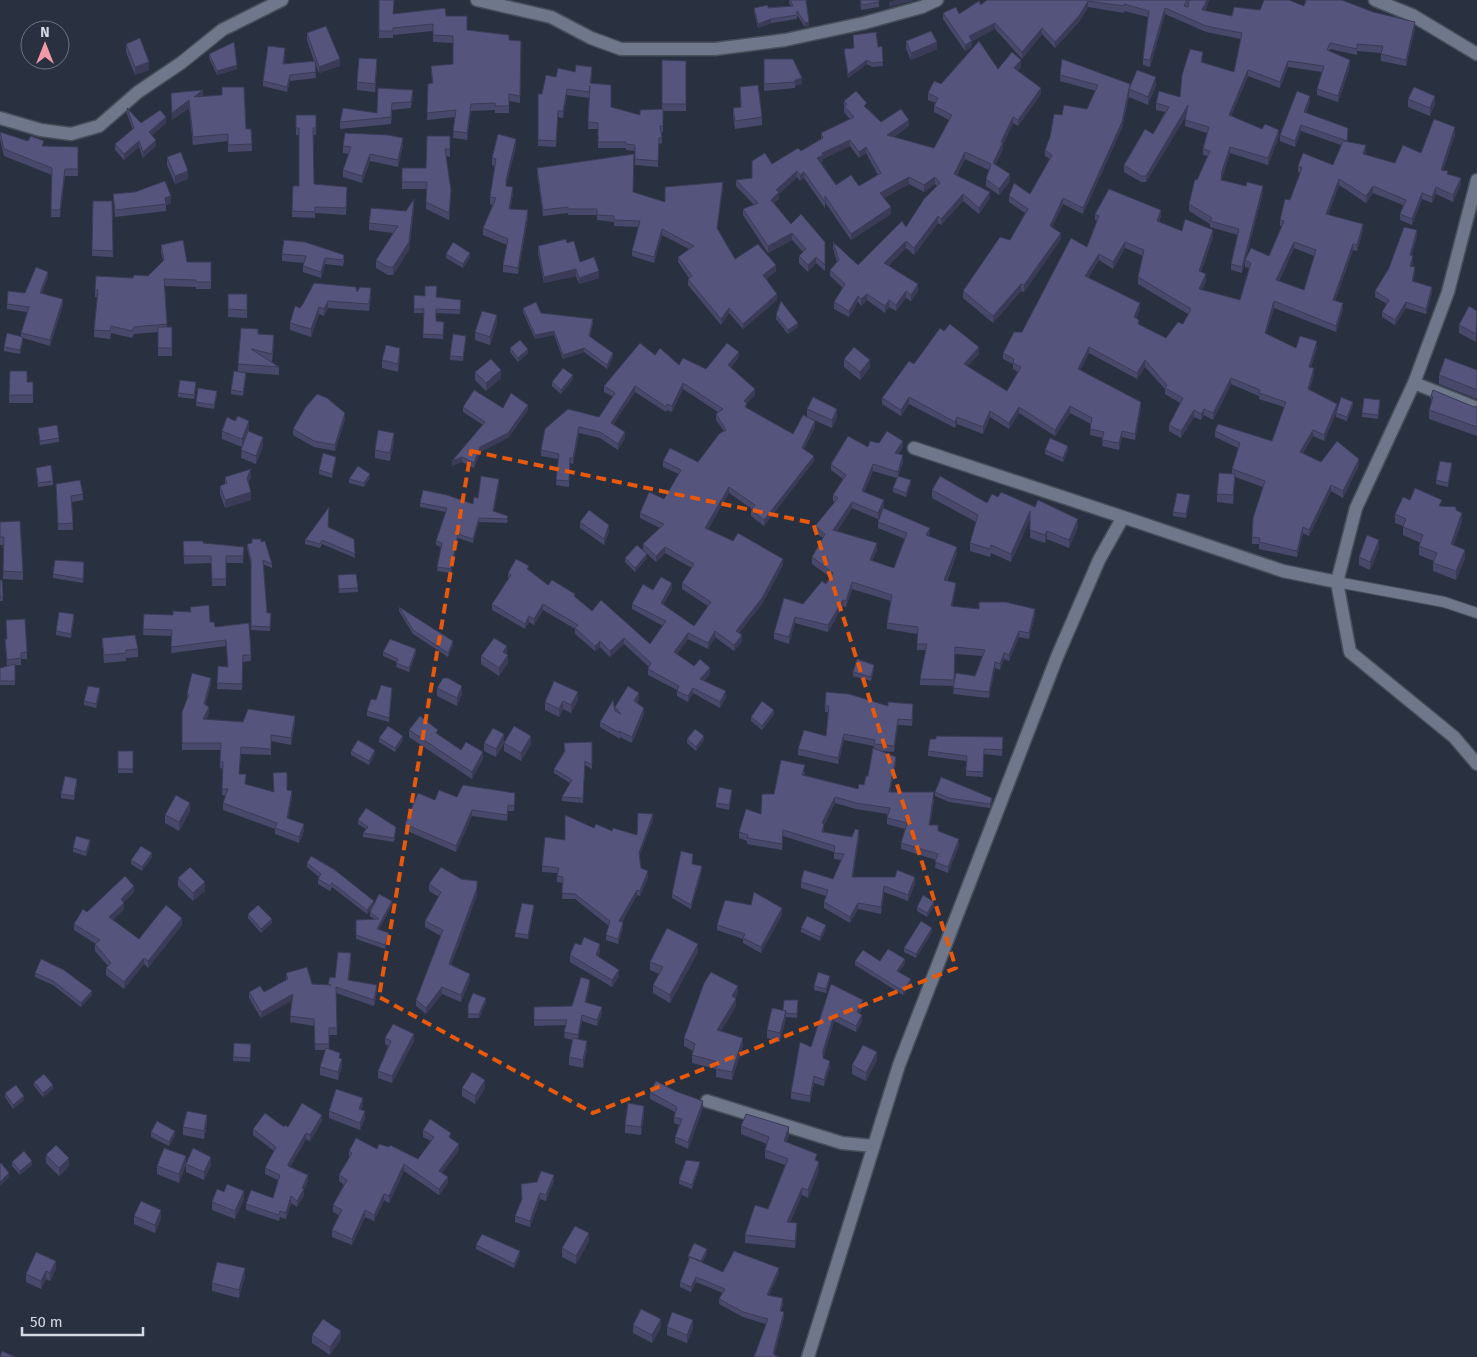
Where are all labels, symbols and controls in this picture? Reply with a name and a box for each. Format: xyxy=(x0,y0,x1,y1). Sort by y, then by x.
north arrow xyxy=(20,20,70,70)
text: N xyxy=(40,24,50,41)
scale bar xyxy=(22,1304,144,1336)
text: 50 m xyxy=(30,1313,63,1331)

